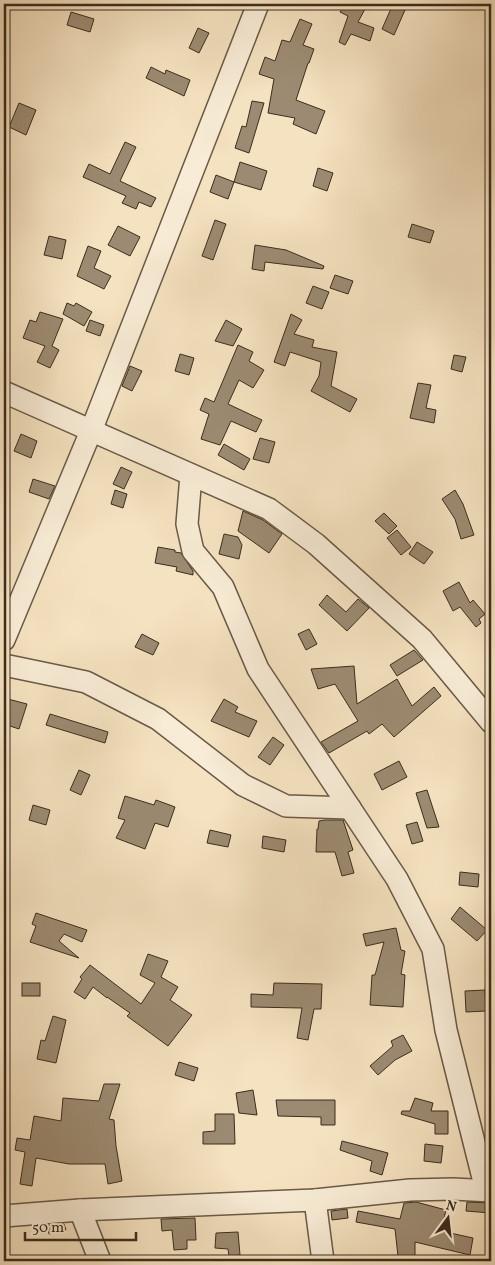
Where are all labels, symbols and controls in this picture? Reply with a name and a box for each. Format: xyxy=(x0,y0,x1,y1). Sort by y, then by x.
north arrow xyxy=(422,1192,472,1242)
text: N xyxy=(444,1196,458,1217)
scale bar xyxy=(25,1210,136,1242)
text: 50 m xyxy=(32,1218,64,1239)

